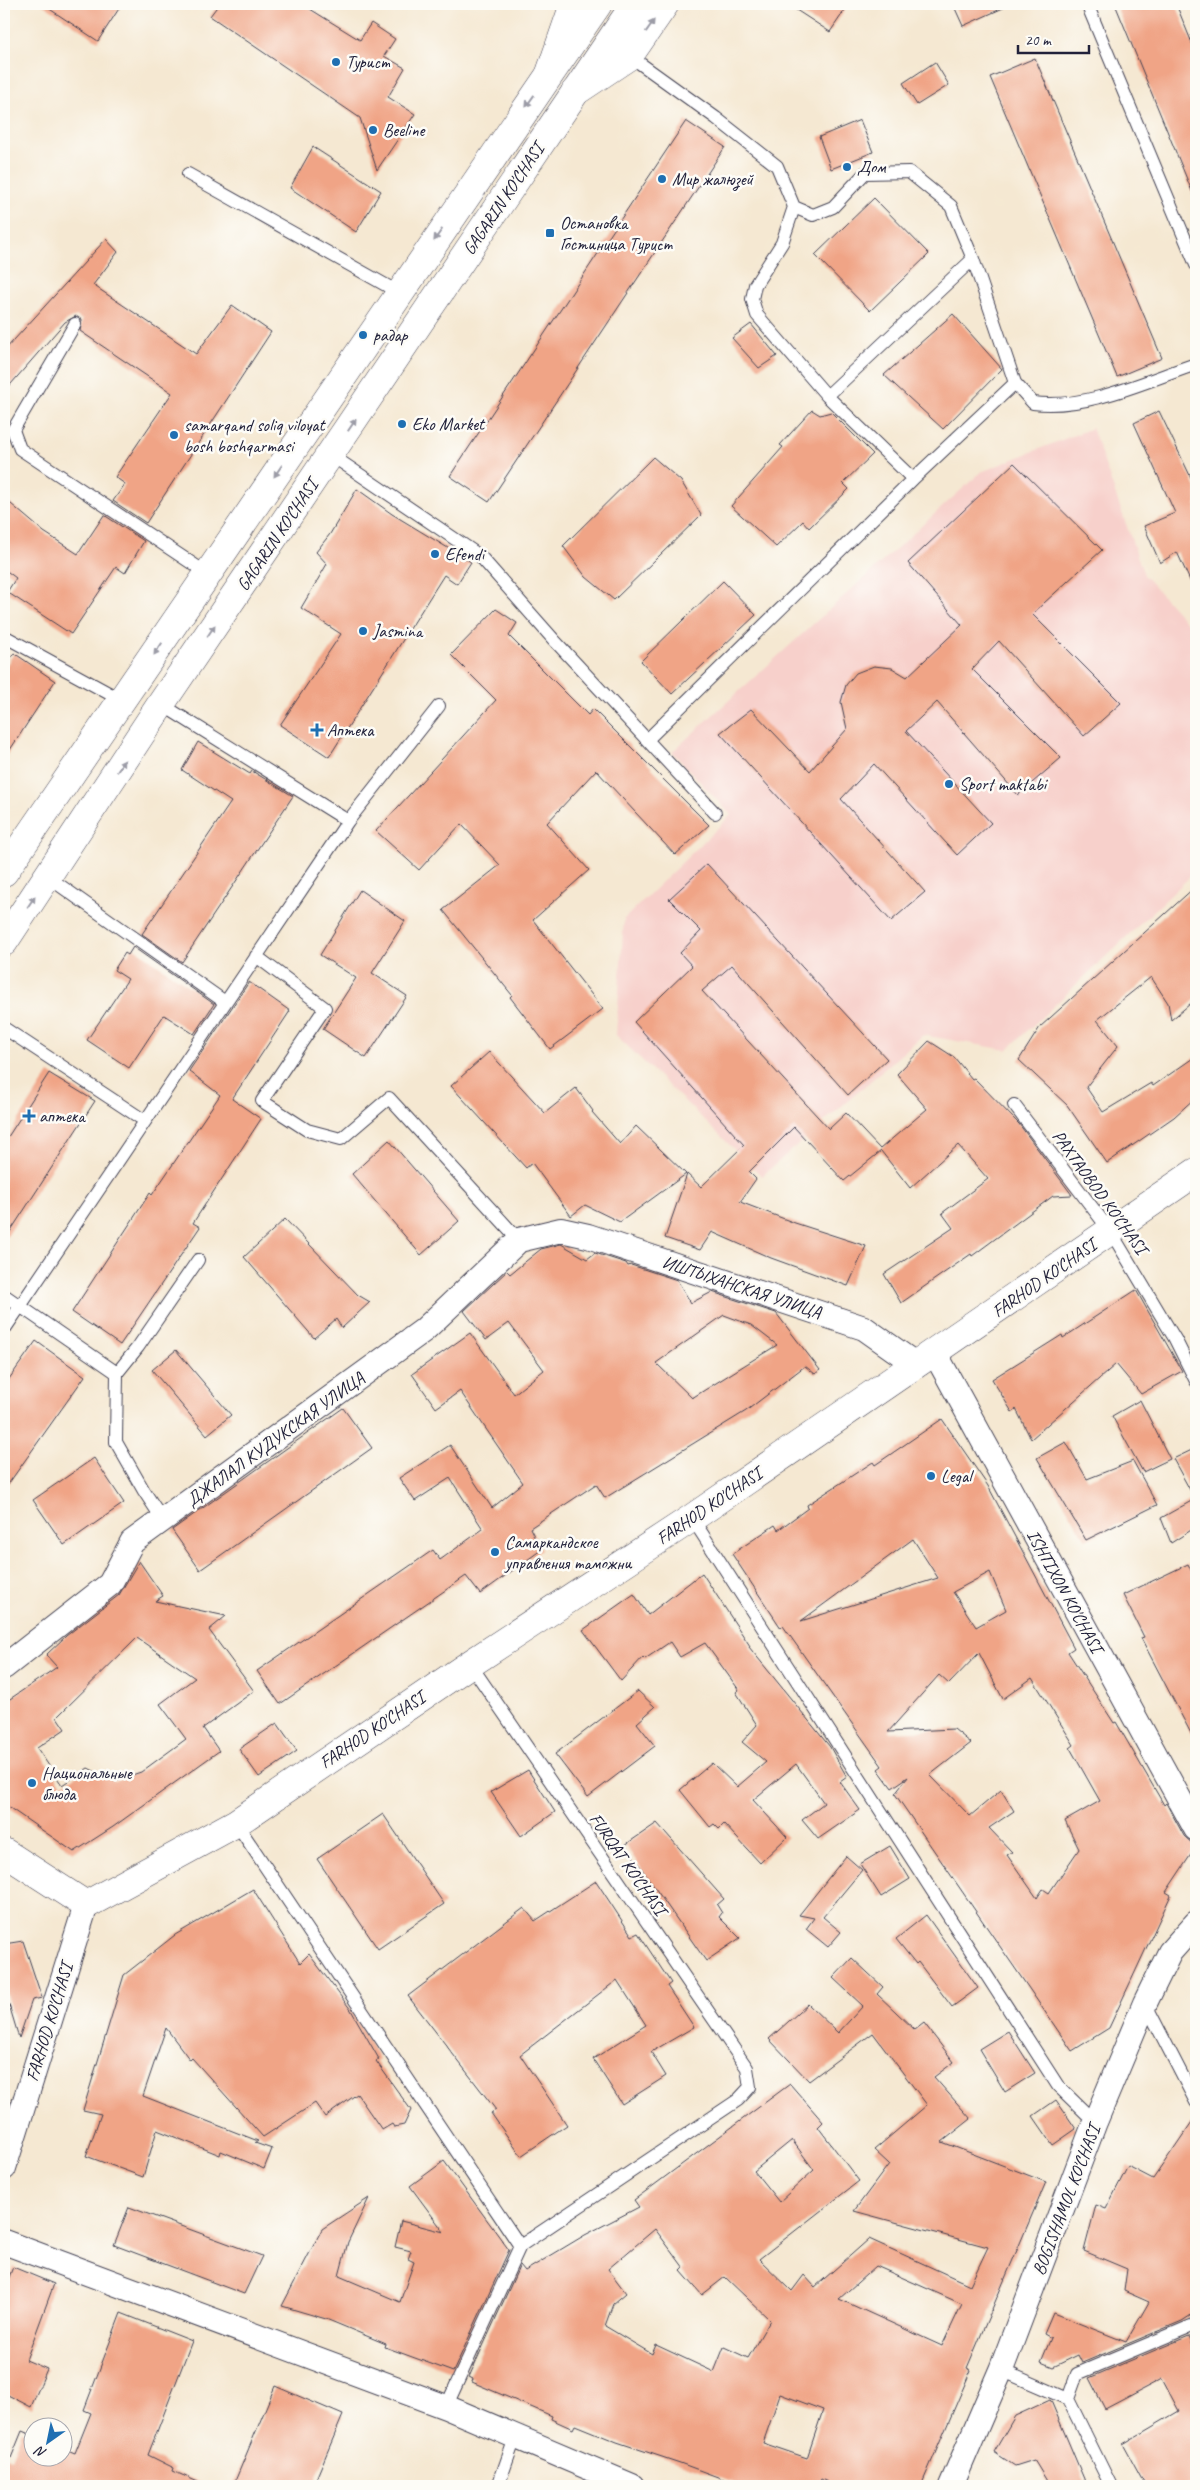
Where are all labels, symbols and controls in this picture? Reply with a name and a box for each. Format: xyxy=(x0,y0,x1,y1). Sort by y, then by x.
one-way arrow xyxy=(645,19,655,33)
scale bar xyxy=(1018,22,1089,54)
text: 20 m xyxy=(1025,31,1052,50)
place label: Турист xyxy=(346,51,391,73)
marker: Турист xyxy=(330,56,342,68)
one-way arrow xyxy=(525,95,535,108)
place label: Beeline xyxy=(383,119,426,141)
marker: Beeline xyxy=(367,124,379,136)
street label: GAGARIN KO'CHASI xyxy=(458,136,550,259)
place label: Дом xyxy=(857,156,887,178)
marker: Дом xyxy=(841,161,853,173)
place label: Мир жалюзей xyxy=(672,168,755,191)
marker: Мир жалюзей xyxy=(656,173,668,185)
place label: Остановка Гостиница Турист xyxy=(560,212,673,255)
marker: Остановка Гостиница Турист xyxy=(544,227,556,239)
one-way arrow xyxy=(433,228,443,242)
place label: радар xyxy=(373,324,409,346)
marker: радар xyxy=(357,329,369,341)
place label: Eko Market xyxy=(412,413,486,435)
place label: samarqand soliq viloyat bosh boshqarmasi xyxy=(184,414,327,457)
one-way arrow xyxy=(347,418,357,431)
marker: Eko Market xyxy=(396,418,408,430)
marker: samarqand soliq viloyat bosh boshqarmasi xyxy=(168,429,180,441)
one-way arrow xyxy=(273,464,283,478)
street label: GAGARIN KO'CHASI xyxy=(232,472,324,595)
place label: Efendi xyxy=(445,543,487,565)
marker: Efendi xyxy=(429,548,441,560)
place label: Jasmina xyxy=(372,620,424,642)
one-way arrow xyxy=(206,624,216,638)
marker: Jasmina xyxy=(357,625,369,637)
one-way arrow xyxy=(153,642,162,656)
place label: Аптека xyxy=(327,719,375,741)
marker: Аптека xyxy=(311,724,323,736)
one-way arrow xyxy=(116,759,125,773)
place label: Sport maktabi xyxy=(959,773,1049,795)
marker: Sport maktabi xyxy=(943,778,955,790)
one-way arrow xyxy=(26,895,36,908)
place label: аптека xyxy=(39,1105,86,1127)
marker: аптека xyxy=(23,1110,35,1122)
street label: PAXTAOBOD KO'CHASI xyxy=(1048,1126,1155,1261)
street label: FARHOD KO'CHASI xyxy=(988,1232,1103,1322)
street label: ИШТЫХАНСКАЯ УЛИЦА xyxy=(660,1251,825,1323)
street label: ДЖАЛАЛ КУДУКСКАЯ УЛИЦА xyxy=(182,1366,369,1511)
street label: FARHOD KO'CHASI xyxy=(652,1461,769,1549)
place label: Legal xyxy=(941,1465,974,1487)
marker: Legal xyxy=(925,1470,937,1482)
street label: ISHTIXON KO'CHASI xyxy=(1022,1526,1110,1660)
place label: Самаркандское управления таможни xyxy=(504,1531,632,1574)
marker: Самаркандское управления таможни xyxy=(489,1546,501,1558)
street label: FARHOD KO'CHASI xyxy=(315,1685,432,1773)
place label: Национальные блюда xyxy=(42,1762,133,1805)
marker: Национальные блюда xyxy=(26,1777,38,1789)
street label: FURQAT KO'CHASI xyxy=(585,1809,673,1922)
street label: FARHOD KO'CHASI xyxy=(21,1957,78,2084)
street label: BOGISHAMOL KO'CHASI xyxy=(1027,2118,1106,2278)
north arrow xyxy=(22,2418,72,2468)
text: N xyxy=(31,2442,49,2462)

